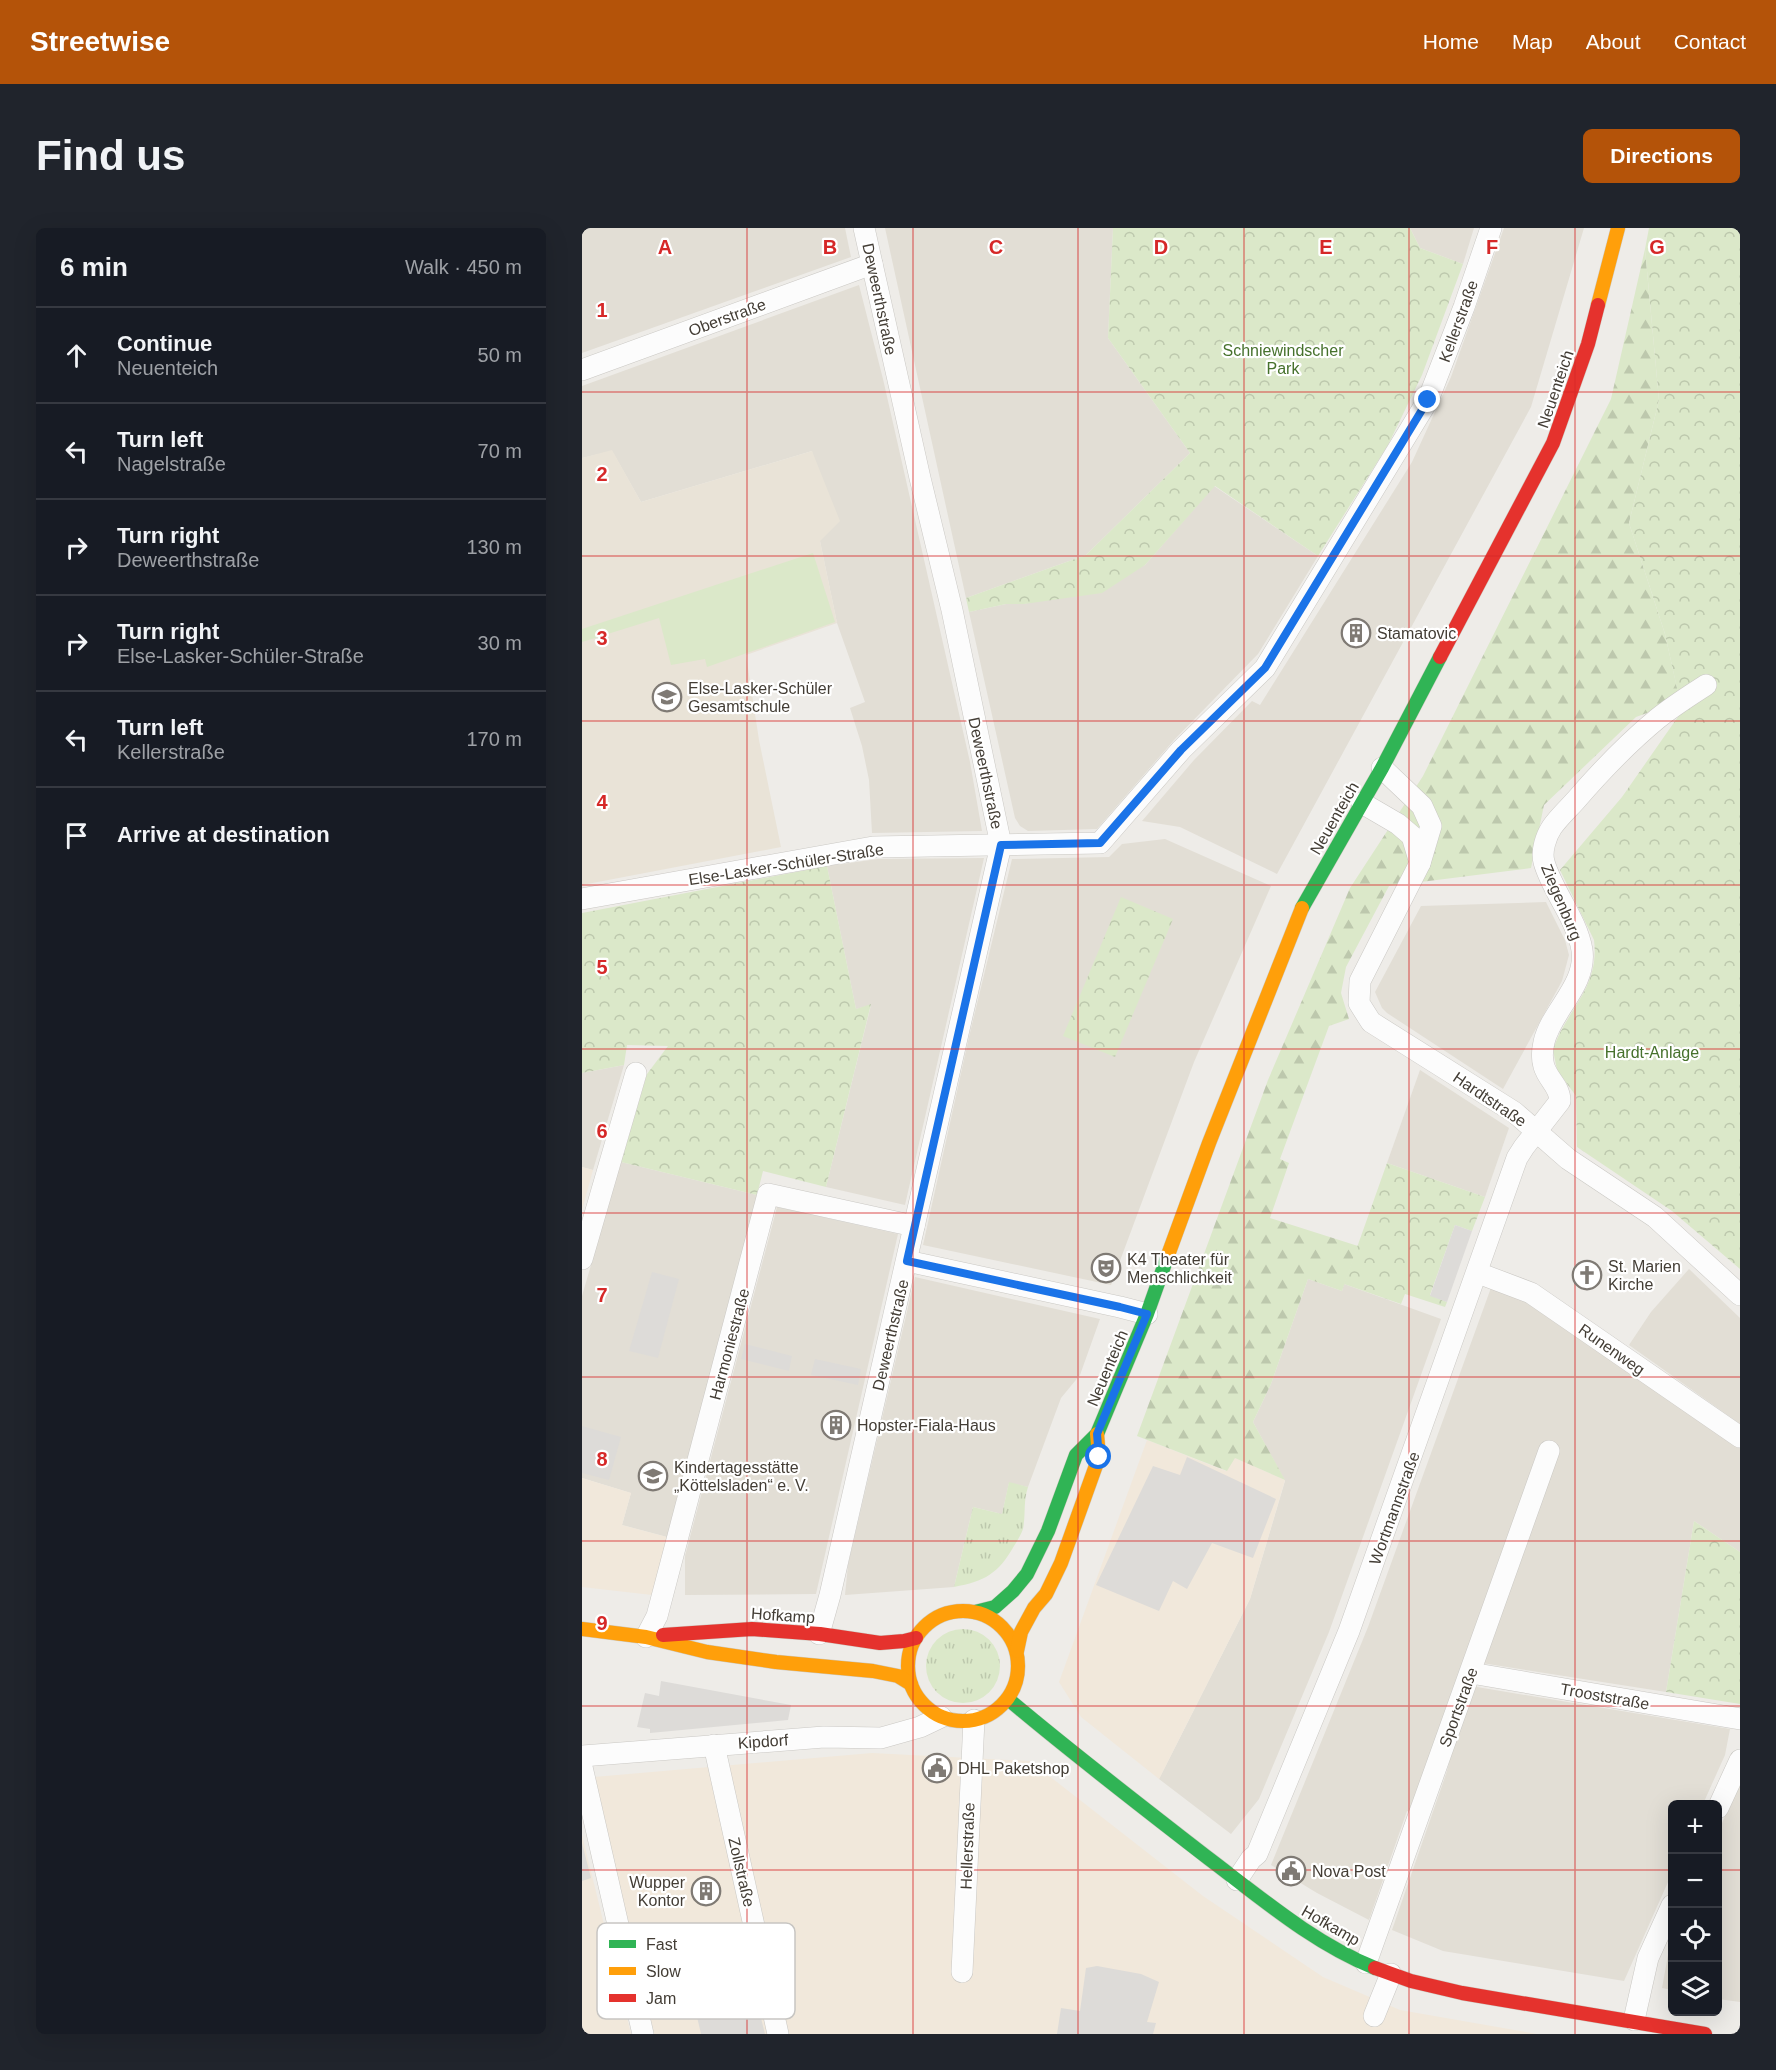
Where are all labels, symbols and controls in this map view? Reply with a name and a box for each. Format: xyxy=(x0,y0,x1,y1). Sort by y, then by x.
text: Streetwise xyxy=(30,26,170,57)
text: Home xyxy=(1423,30,1479,53)
text: Map xyxy=(1512,30,1553,53)
text: About xyxy=(1586,30,1641,53)
text: Contact xyxy=(1674,30,1746,53)
button: Directions xyxy=(1583,129,1740,183)
text: Find us xyxy=(36,132,185,179)
text: A xyxy=(658,236,672,258)
text: B xyxy=(823,236,837,258)
text: C xyxy=(989,236,1003,258)
text: D xyxy=(1154,236,1168,258)
text: E xyxy=(1319,236,1333,258)
text: F xyxy=(1486,236,1498,258)
text: G xyxy=(1649,236,1665,258)
street label: Deweerthstraße xyxy=(859,242,900,357)
text: 6 min xyxy=(60,252,128,282)
text: Walk · 450 m xyxy=(405,256,522,278)
street label: Kellerstraße xyxy=(1436,278,1481,365)
street label: Oberstraße xyxy=(686,296,768,339)
text: 1 xyxy=(596,299,608,321)
text: Continue xyxy=(117,331,212,356)
icon: ahead xyxy=(60,339,93,372)
park label: Schniewindscher Park xyxy=(1223,342,1344,377)
text: 50 m xyxy=(478,344,522,366)
street label: Neuenteich xyxy=(1534,348,1577,430)
text: Neuenteich xyxy=(117,357,218,379)
route end xyxy=(1414,386,1440,412)
text: Turn left xyxy=(117,427,203,452)
icon: left xyxy=(60,435,93,468)
text: 70 m xyxy=(478,440,522,462)
text: Nagelstraße xyxy=(117,453,226,475)
text: 2 xyxy=(596,463,608,485)
text: Turn right xyxy=(117,523,219,548)
icon: right xyxy=(60,531,93,564)
text: 130 m xyxy=(466,536,522,558)
text: Deweerthstraße xyxy=(117,549,259,571)
building icon: Stamatovic xyxy=(1340,617,1372,649)
text: Turn right xyxy=(117,619,219,644)
place label: Stamatovic xyxy=(1377,625,1456,642)
icon: right xyxy=(60,627,93,660)
text: 3 xyxy=(596,627,608,649)
text: 30 m xyxy=(478,632,522,654)
text: Else-Lasker-Schüler-Straße xyxy=(117,645,364,667)
place label: Else-Lasker-Schüler Gesamtschule xyxy=(688,680,833,715)
school or university icon: Else-Lasker-Schüler Gesamtschule xyxy=(651,681,683,713)
text: Turn left xyxy=(117,715,203,740)
street label: Deweerthstraße xyxy=(965,716,1006,831)
icon: left xyxy=(60,723,93,756)
text: 170 m xyxy=(466,728,522,750)
text: Kellerstraße xyxy=(117,741,225,763)
street label: Neuenteich xyxy=(1307,779,1362,858)
text: 4 xyxy=(596,791,608,813)
icon: arrive xyxy=(60,819,93,852)
text: Arrive at destination xyxy=(117,822,330,847)
street label: Else-Lasker-Schüler-Straße xyxy=(687,841,885,888)
street label: Ziegenburg xyxy=(1538,862,1585,943)
text: 5 xyxy=(596,956,608,978)
park label: Hardt-Anlage xyxy=(1605,1044,1699,1061)
street label: Hardtstraße xyxy=(1450,1069,1530,1130)
text: 6 xyxy=(596,1120,608,1142)
place label: K4 Theater für Menschlichkeit xyxy=(1127,1251,1232,1286)
theatre icon: K4 Theater für Menschlichkeit xyxy=(1090,1252,1122,1284)
place label: St. Marien Kirche xyxy=(1608,1258,1681,1293)
church icon: St. Marien Kirche xyxy=(1571,1259,1603,1291)
street label: Deweerthstraße xyxy=(869,1278,912,1392)
text: 7 xyxy=(596,1284,608,1306)
street label: Harmoniestraße xyxy=(706,1286,753,1402)
street label: Runenweg xyxy=(1576,1321,1648,1378)
street label: Neuenteich xyxy=(1084,1328,1131,1409)
building icon: Hopster-Fiala-Haus xyxy=(820,1409,852,1441)
place label: Hopster-Fiala-Haus xyxy=(857,1417,996,1434)
route start xyxy=(1085,1443,1111,1469)
text: 8 xyxy=(596,1448,608,1470)
street label: Wortmannstraße xyxy=(1366,1449,1423,1567)
place label: Kindertagesstätte „Köttelsladen“ e. V. xyxy=(674,1459,809,1494)
school or university icon: Kindertagesstätte „Köttelsladen“ e. V. xyxy=(637,1460,669,1492)
street label: Hofkamp xyxy=(750,1605,816,1626)
text: 9 xyxy=(596,1612,608,1634)
street label: Sportstraße xyxy=(1436,1665,1481,1749)
street label: Trooststraße xyxy=(1559,1680,1651,1713)
street label: Kipdorf xyxy=(737,1731,789,1752)
public building icon: DHL Paketshop xyxy=(921,1752,953,1784)
place label: DHL Paketshop xyxy=(958,1760,1070,1777)
map controls xyxy=(1668,1800,1722,2016)
button: + xyxy=(1668,1800,1722,1854)
street label: Hellerstraße xyxy=(957,1802,978,1890)
street label: Zollstraße xyxy=(725,1836,758,1909)
button: − xyxy=(1668,1854,1722,1908)
public building icon: Nova Post xyxy=(1275,1855,1307,1887)
place label: Nova Post xyxy=(1312,1863,1386,1880)
place label: Wupper Kontor xyxy=(629,1874,686,1909)
building icon: Wupper Kontor xyxy=(690,1875,722,1907)
street label: Hofkamp xyxy=(1299,1902,1363,1949)
button: locate xyxy=(1668,1908,1722,1962)
legend xyxy=(597,1923,795,2019)
text: Fast xyxy=(646,1936,678,1953)
button: layers xyxy=(1668,1962,1722,2016)
text: Slow xyxy=(646,1963,681,1980)
text: Jam xyxy=(646,1990,676,2007)

